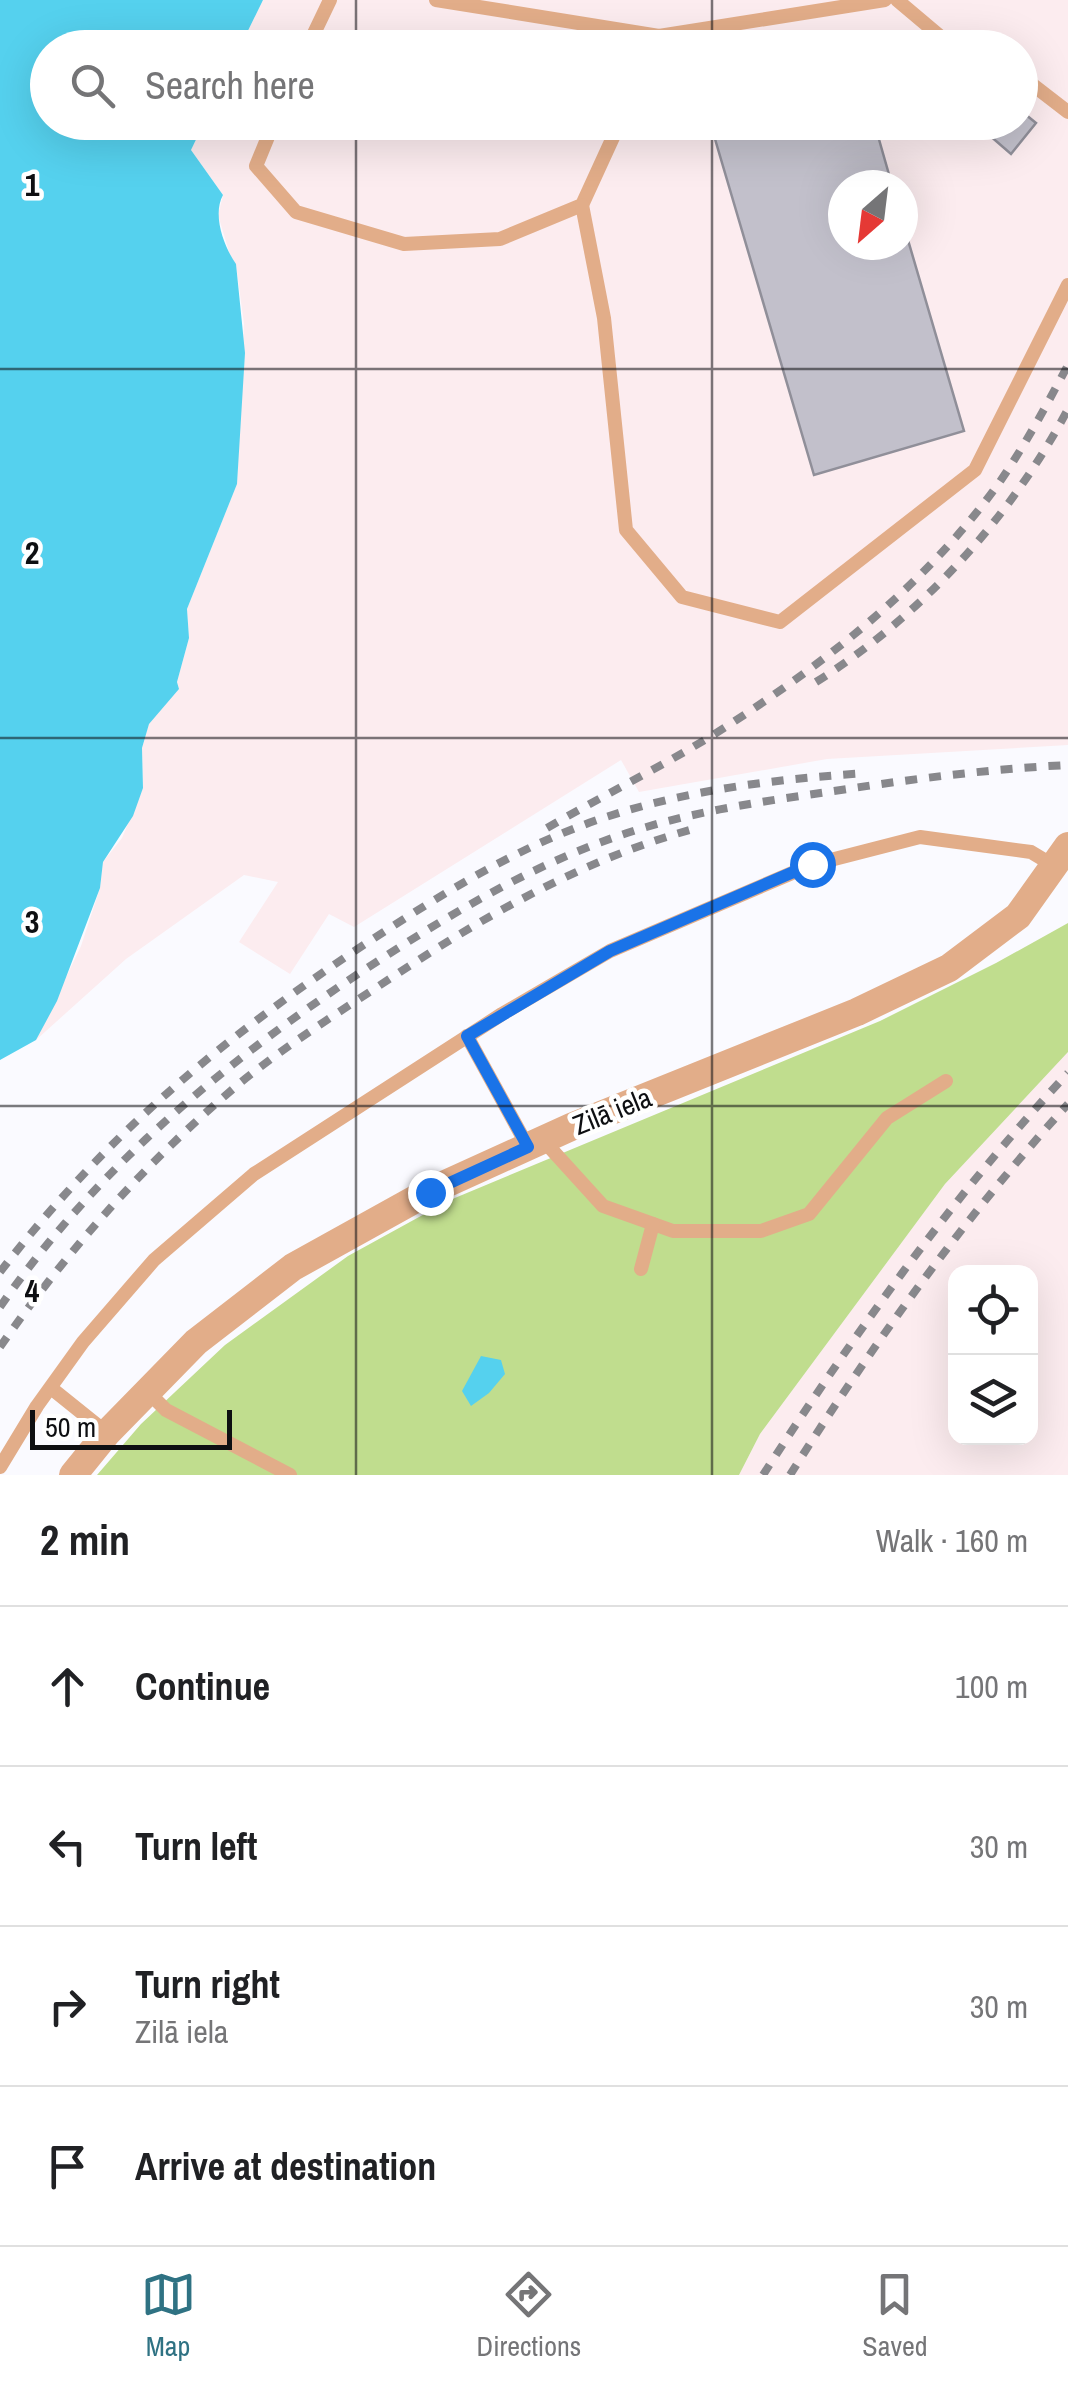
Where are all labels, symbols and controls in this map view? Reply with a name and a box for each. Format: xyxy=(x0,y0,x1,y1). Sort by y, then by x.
search box xyxy=(30,30,1038,140)
icon: search xyxy=(65,58,120,113)
text: Search here xyxy=(145,60,315,111)
text: 1 xyxy=(25,163,40,206)
north arrow xyxy=(828,170,918,260)
text: 2 xyxy=(25,531,39,574)
route start xyxy=(790,842,836,888)
text: 3 xyxy=(25,900,39,943)
street label: Zilā iela xyxy=(567,1078,657,1144)
route end xyxy=(408,1170,454,1216)
map controls xyxy=(948,1265,1038,1445)
button: locate xyxy=(948,1265,1038,1355)
text: 4 xyxy=(25,1269,40,1312)
button: layers xyxy=(948,1355,1038,1445)
scale bar xyxy=(30,1405,232,1450)
text: 50 m xyxy=(45,1408,96,1446)
text: 2 min xyxy=(40,1512,130,1568)
text: Walk · 160 m xyxy=(876,1519,1028,1562)
icon: ahead xyxy=(40,1659,95,1714)
text: Continue xyxy=(135,1661,270,1712)
text: 100 m xyxy=(955,1665,1028,1708)
icon: left xyxy=(40,1819,95,1874)
text: Turn left xyxy=(135,1821,257,1872)
text: 30 m xyxy=(970,1825,1028,1868)
text: Turn right xyxy=(135,1959,280,2010)
icon: right xyxy=(40,1979,95,2034)
text: 30 m xyxy=(970,1985,1028,2028)
text: Zilā iela xyxy=(135,2010,228,2053)
icon: arrive xyxy=(40,2139,95,2194)
text: Arrive at destination xyxy=(135,2141,436,2192)
tab: Map xyxy=(141,2267,196,2365)
tab: Directions xyxy=(477,2267,581,2365)
tab: Saved xyxy=(862,2267,927,2365)

